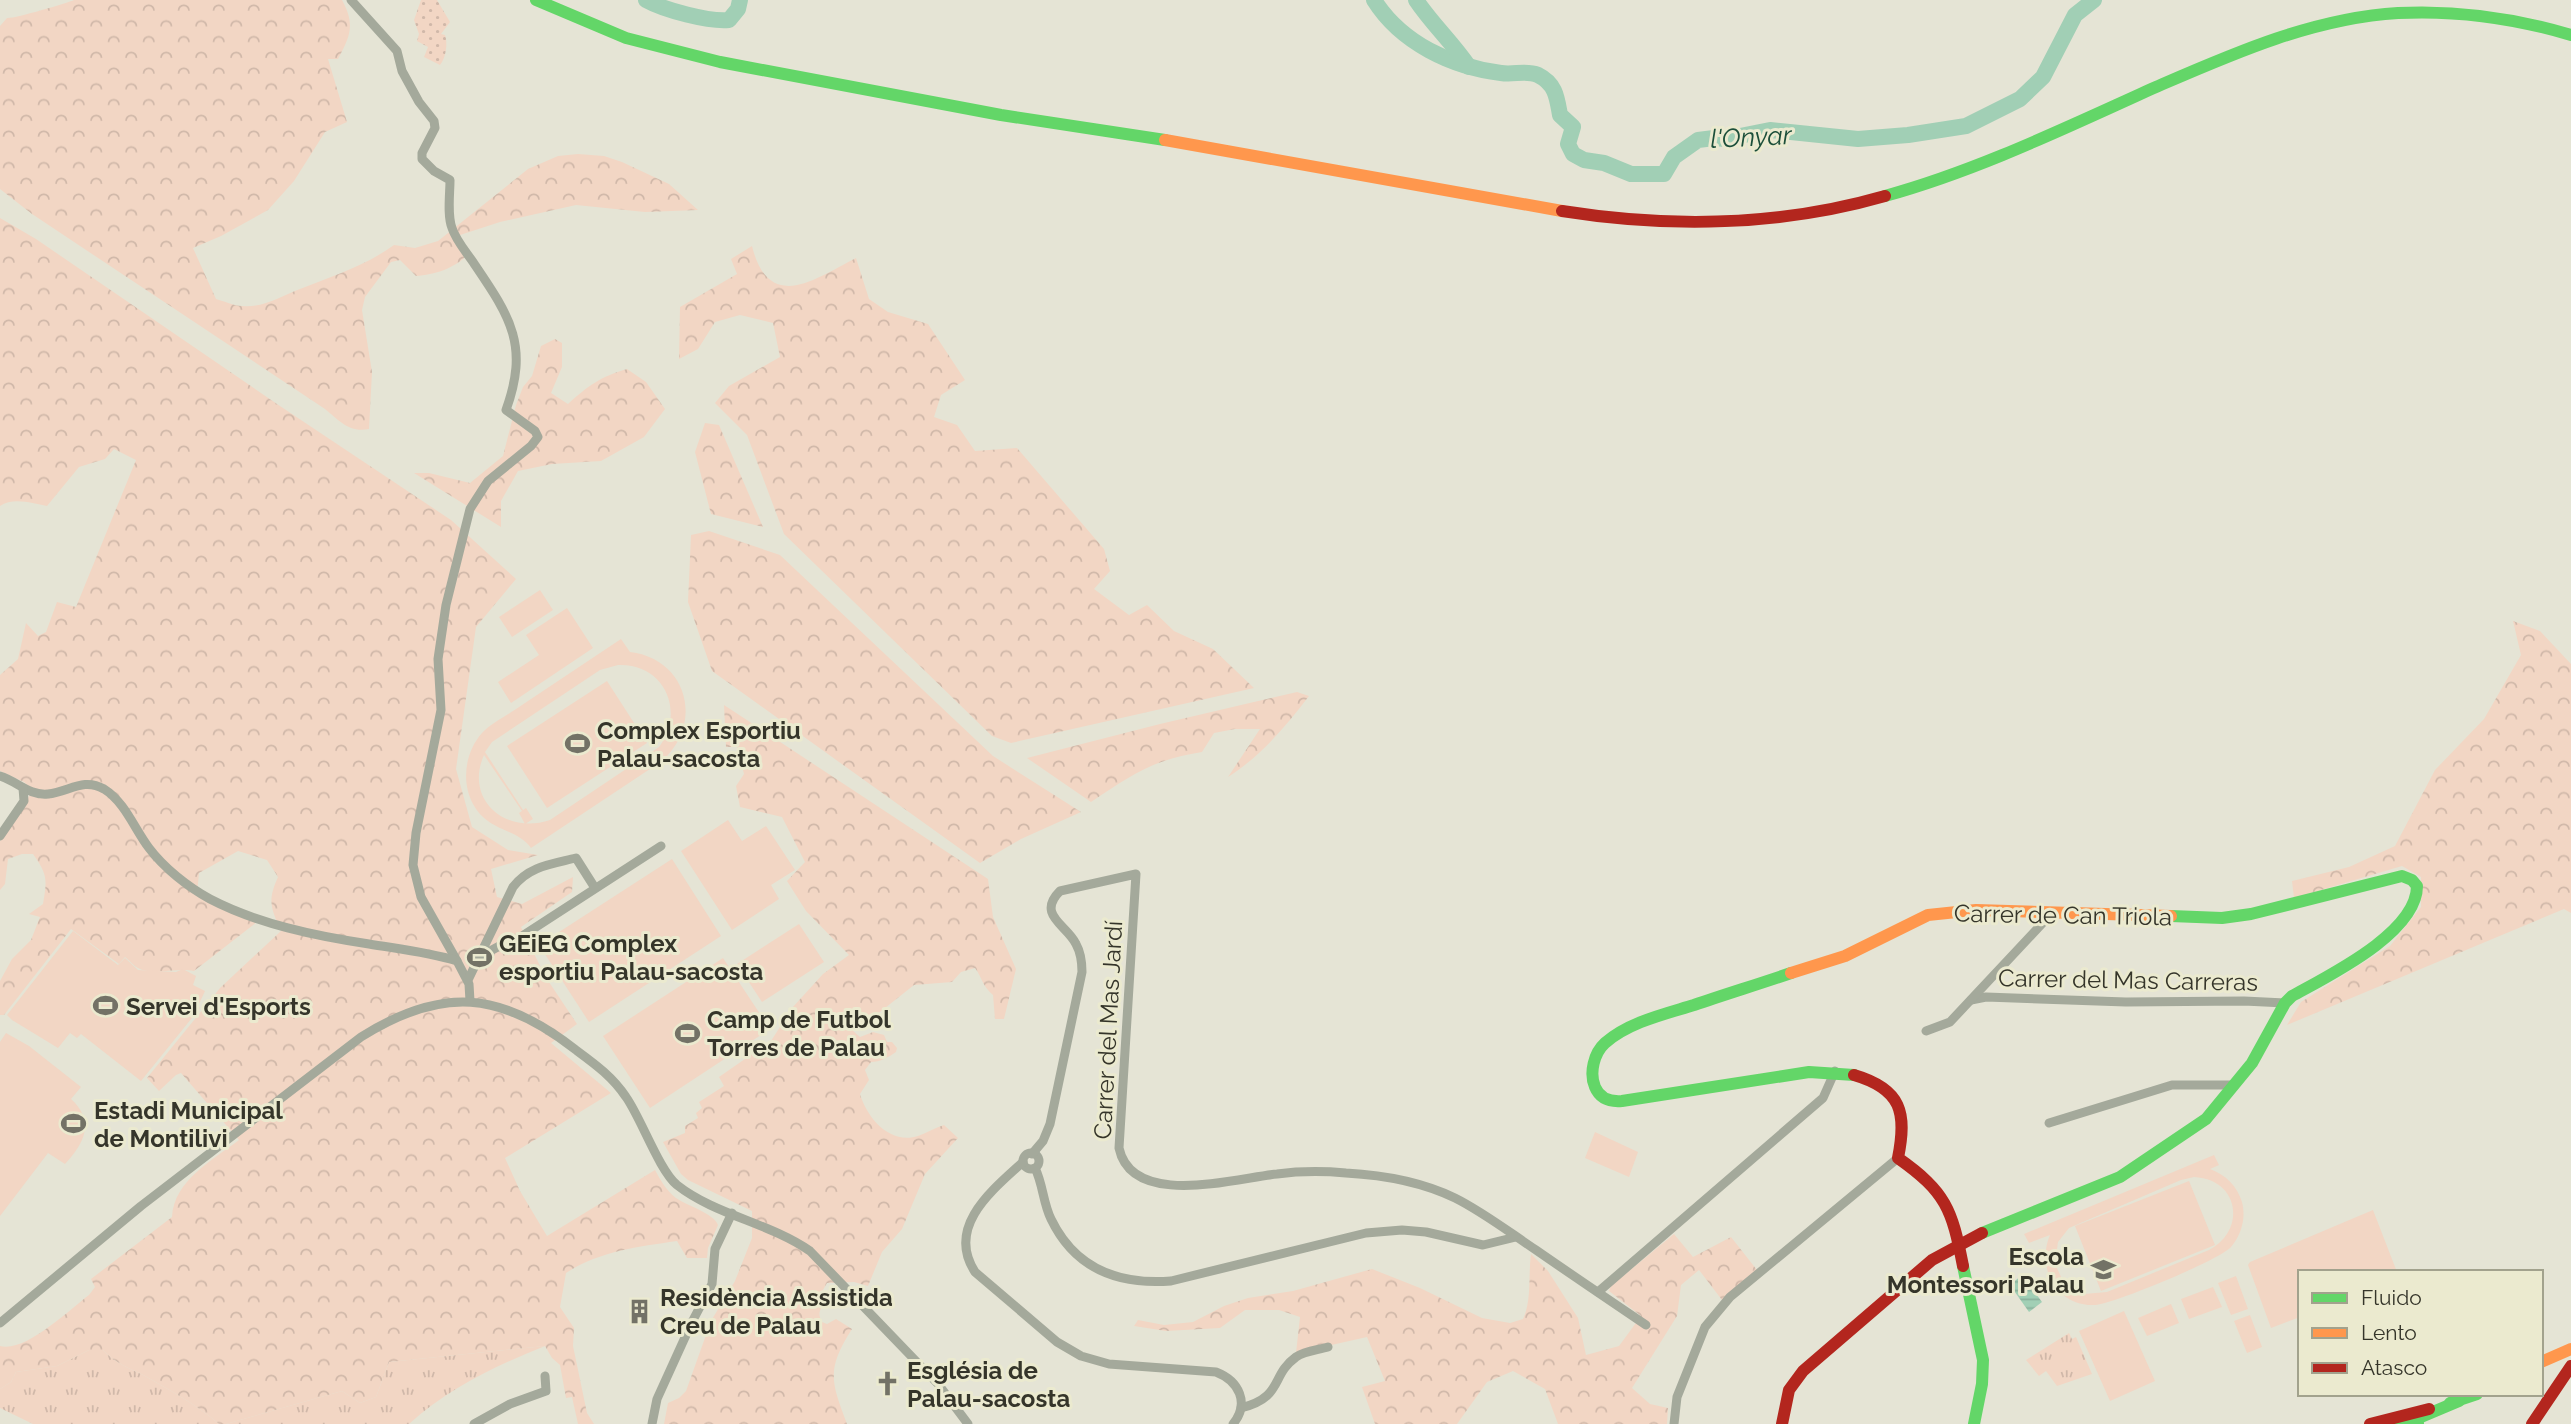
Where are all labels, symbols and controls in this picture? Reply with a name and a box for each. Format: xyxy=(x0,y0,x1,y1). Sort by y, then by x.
water label: l'Onyar xyxy=(1709,120,1794,154)
place label: Complex Esportiu Palau-sacosta xyxy=(597,716,801,773)
sports icon: Complex Esportiu Palau-sacosta xyxy=(563,730,591,758)
street label: Carrer de Can Triola xyxy=(1954,899,2172,931)
street label: Carrer del Mas Jardí xyxy=(1088,919,1128,1140)
place label: GEiEG Complex esportiu Palau-sacosta xyxy=(499,929,764,986)
sports icon: GEiEG Complex esportiu Palau-sacosta xyxy=(465,943,493,971)
street label: Carrer del Mas Carreras xyxy=(1998,963,2258,997)
sports icon: Servei d'Esports xyxy=(92,992,120,1020)
place label: Servei d'Esports xyxy=(126,992,311,1021)
place label: Camp de Futbol Torres de Palau xyxy=(707,1005,891,1062)
sports icon: Camp de Futbol Torres de Palau xyxy=(673,1019,701,1047)
place label: Estadi Municipal de Montilivi xyxy=(94,1096,283,1153)
sports icon: Estadi Municipal de Montilivi xyxy=(60,1110,88,1138)
place label: Escola Montessori Palau xyxy=(1887,1242,2084,1299)
school or university icon: Escola Montessori Palau xyxy=(2090,1256,2118,1284)
legend xyxy=(2298,1270,2543,1396)
place label: Residència Assistida Creu de Palau xyxy=(660,1283,893,1340)
text: Fluido xyxy=(2361,1285,2422,1310)
building icon: Residència Assistida Creu de Palau xyxy=(626,1297,654,1325)
text: Lento xyxy=(2361,1320,2417,1345)
text: Atasco xyxy=(2361,1355,2427,1380)
place label: Església de Palau-sacosta xyxy=(907,1356,1070,1413)
church icon: Església de Palau-sacosta xyxy=(873,1370,901,1398)

